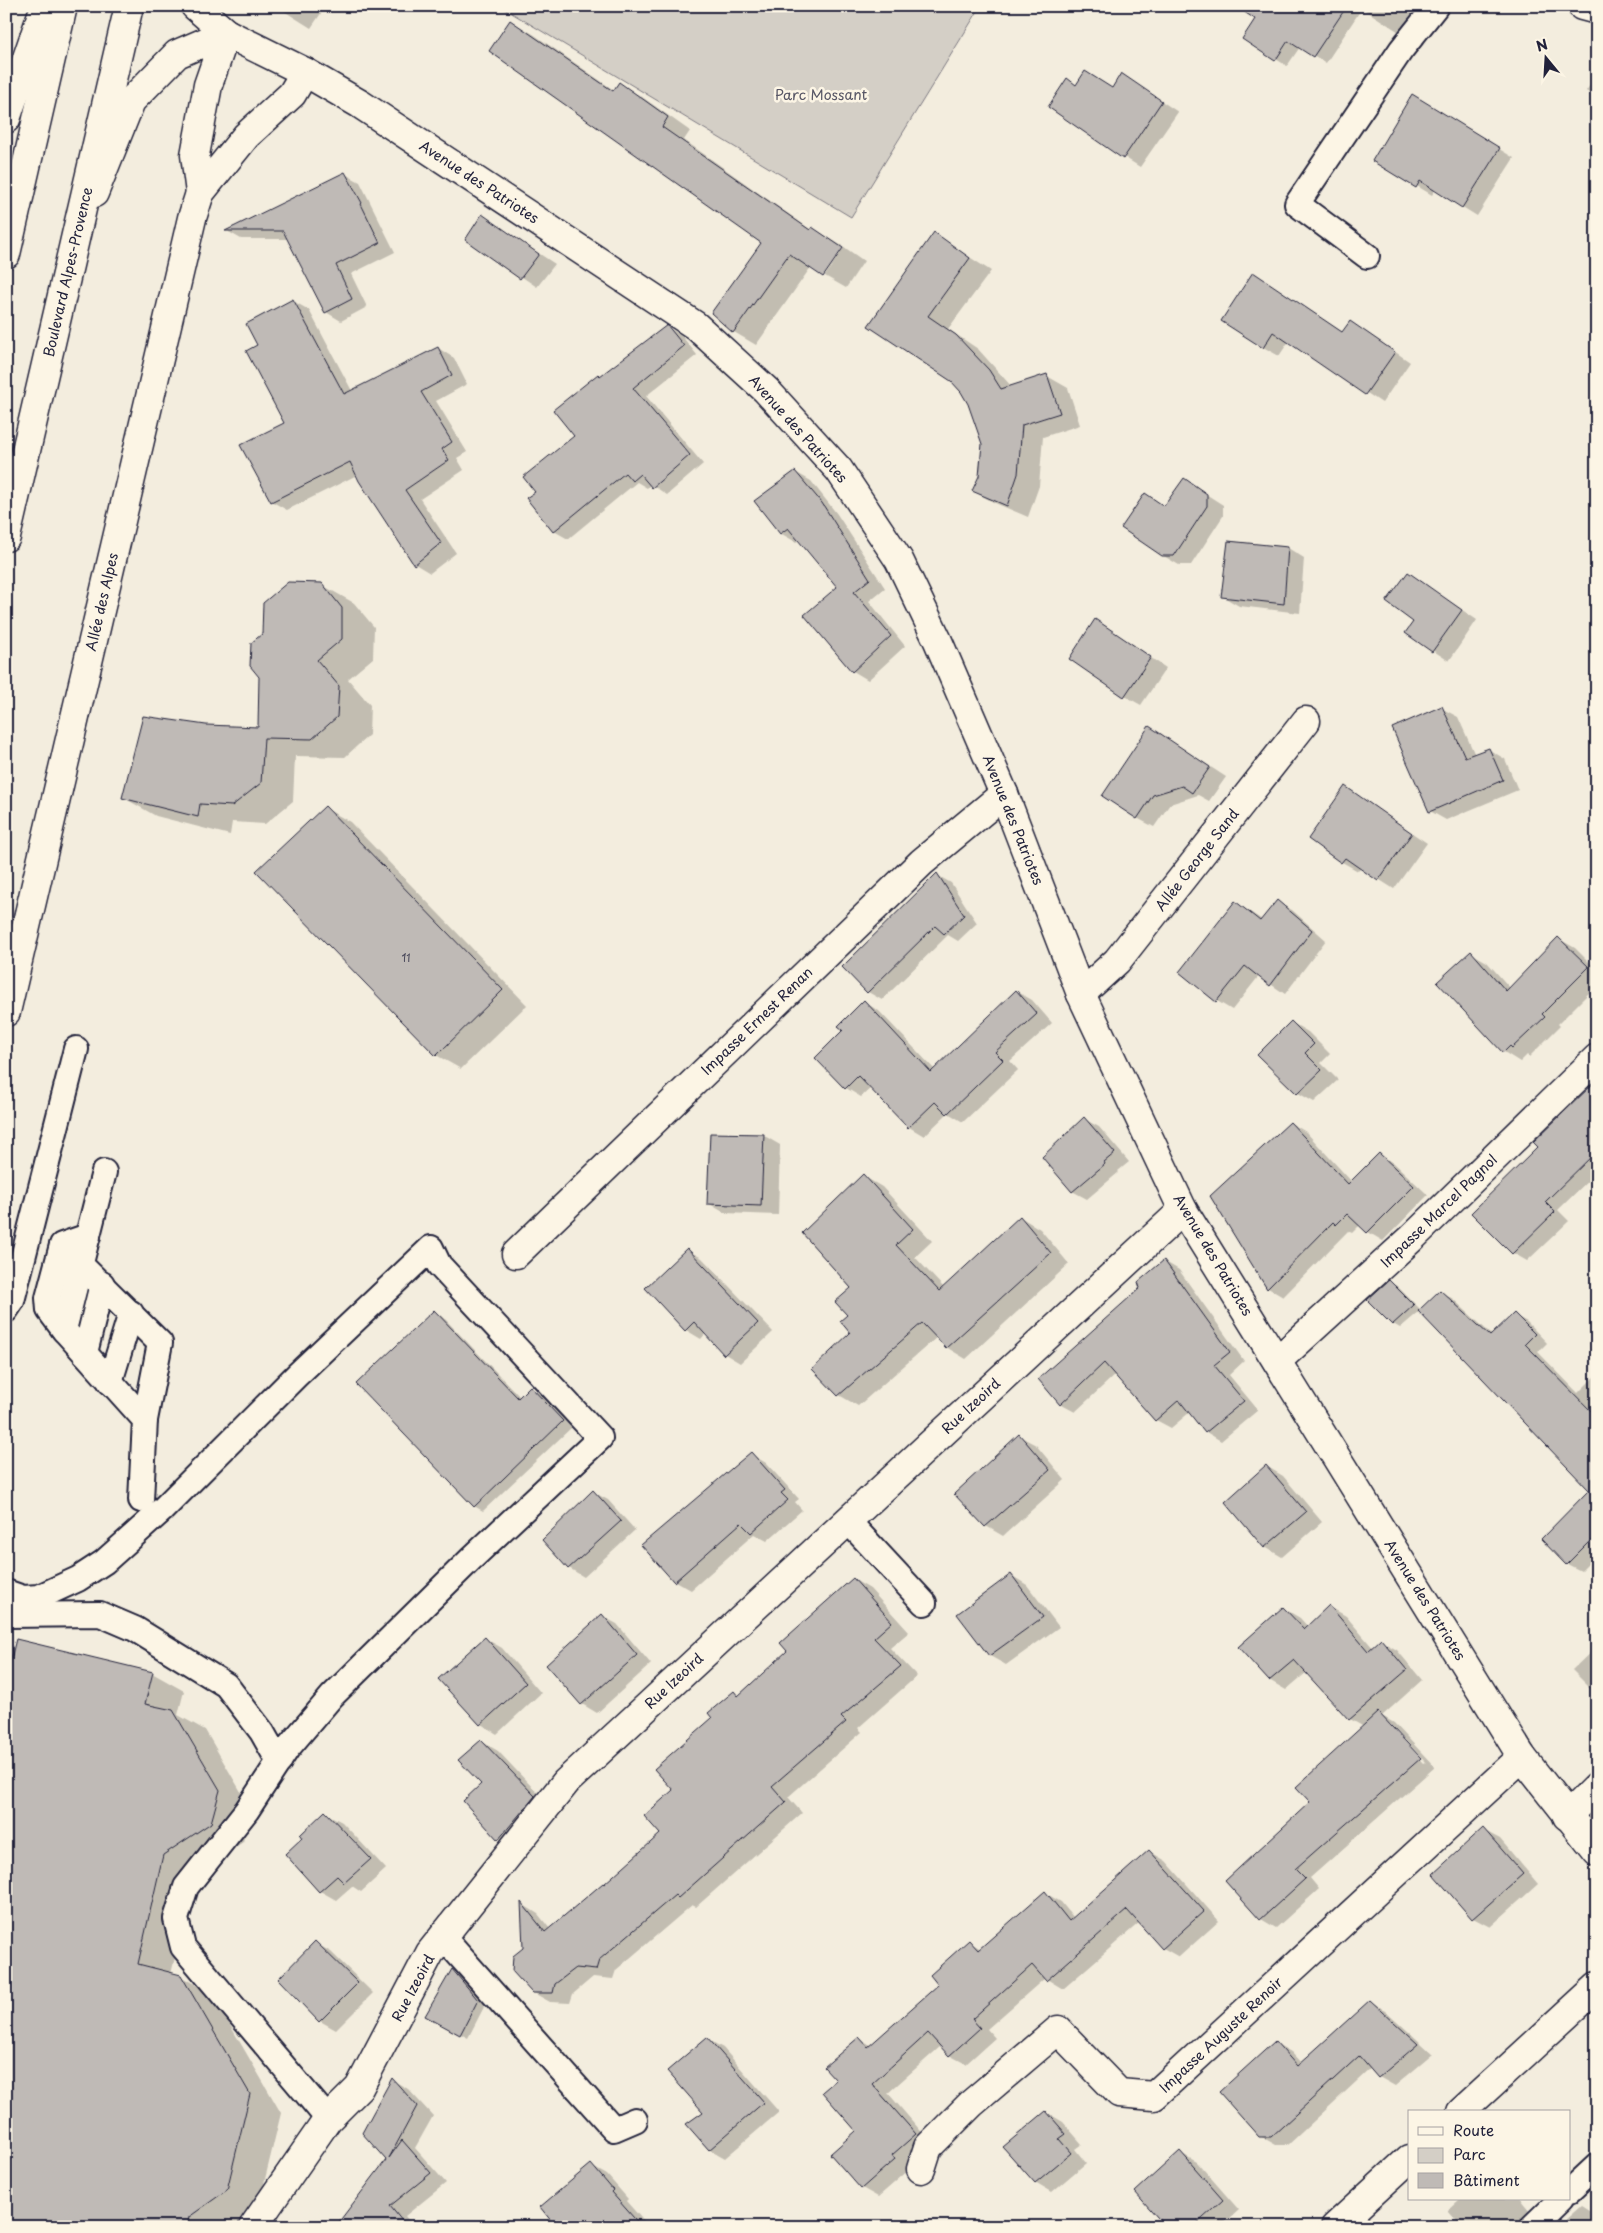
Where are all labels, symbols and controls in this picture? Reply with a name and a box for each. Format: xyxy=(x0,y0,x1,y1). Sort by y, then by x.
north arrow xyxy=(1520,32,1570,82)
text: N xyxy=(1533,33,1550,57)
park label: Parc Mossant xyxy=(775,84,868,105)
street label: Avenue des Patriotes xyxy=(415,135,543,228)
street label: Boulevard Alpes-Provence xyxy=(38,185,97,359)
street label: Avenue des Patriotes xyxy=(744,370,853,487)
street label: Allée des Alpes xyxy=(80,551,123,653)
street label: Avenue des Patriotes xyxy=(978,752,1049,888)
street label: Allée George Sand xyxy=(1150,804,1244,915)
house number: 11 xyxy=(401,949,411,966)
street label: Impasse Ernest Renan xyxy=(696,962,817,1080)
street label: Impasse Marcel Pagnol xyxy=(1376,1149,1502,1272)
street label: Avenue des Patriotes xyxy=(1169,1190,1258,1320)
street label: Rue Izeoird xyxy=(937,1373,1005,1438)
street label: Avenue des Patriotes xyxy=(1380,1535,1471,1664)
street label: Rue Izeoird xyxy=(640,1648,708,1713)
street label: Rue Izeoird xyxy=(386,1950,439,2025)
street label: Impasse Auguste Renoir xyxy=(1154,1971,1287,2097)
legend xyxy=(1408,2110,1570,2200)
text: Route xyxy=(1453,2118,1494,2141)
text: Parc xyxy=(1453,2142,1486,2165)
text: Bâtiment xyxy=(1453,2168,1520,2191)

